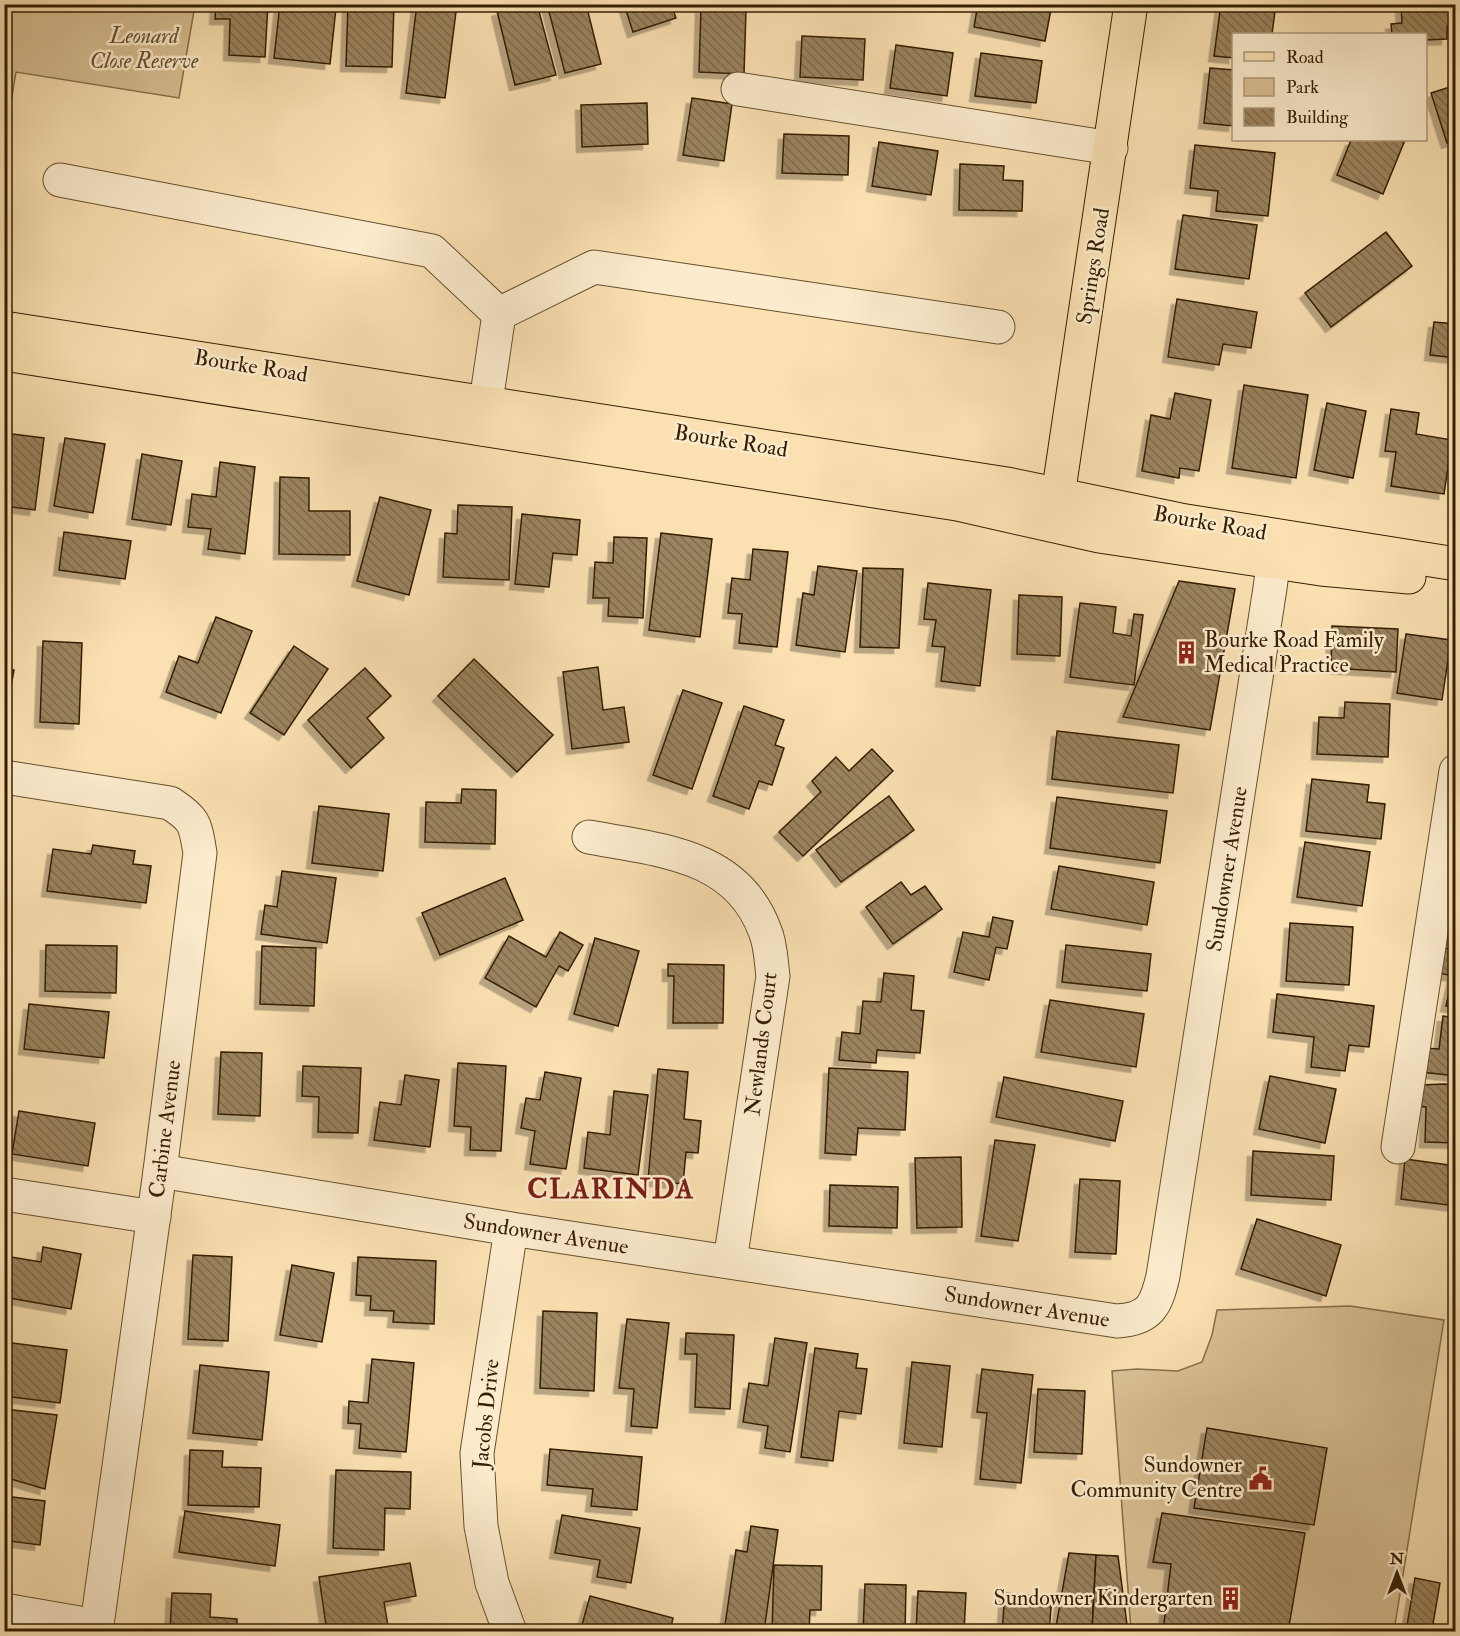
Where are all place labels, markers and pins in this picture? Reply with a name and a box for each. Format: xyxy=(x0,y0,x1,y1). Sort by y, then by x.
place label: Bourke Road Family Medical Practice xyxy=(1204,626,1384,679)
building icon: Bourke Road Family Medical Practice xyxy=(1173,640,1199,666)
place label: Sundowner Community Centre xyxy=(1070,1451,1243,1504)
public building icon: Sundowner Community Centre xyxy=(1247,1465,1273,1491)
place label: Sundowner Kindergarten xyxy=(994,1584,1213,1612)
building icon: Sundowner Kindergarten xyxy=(1218,1585,1244,1611)

